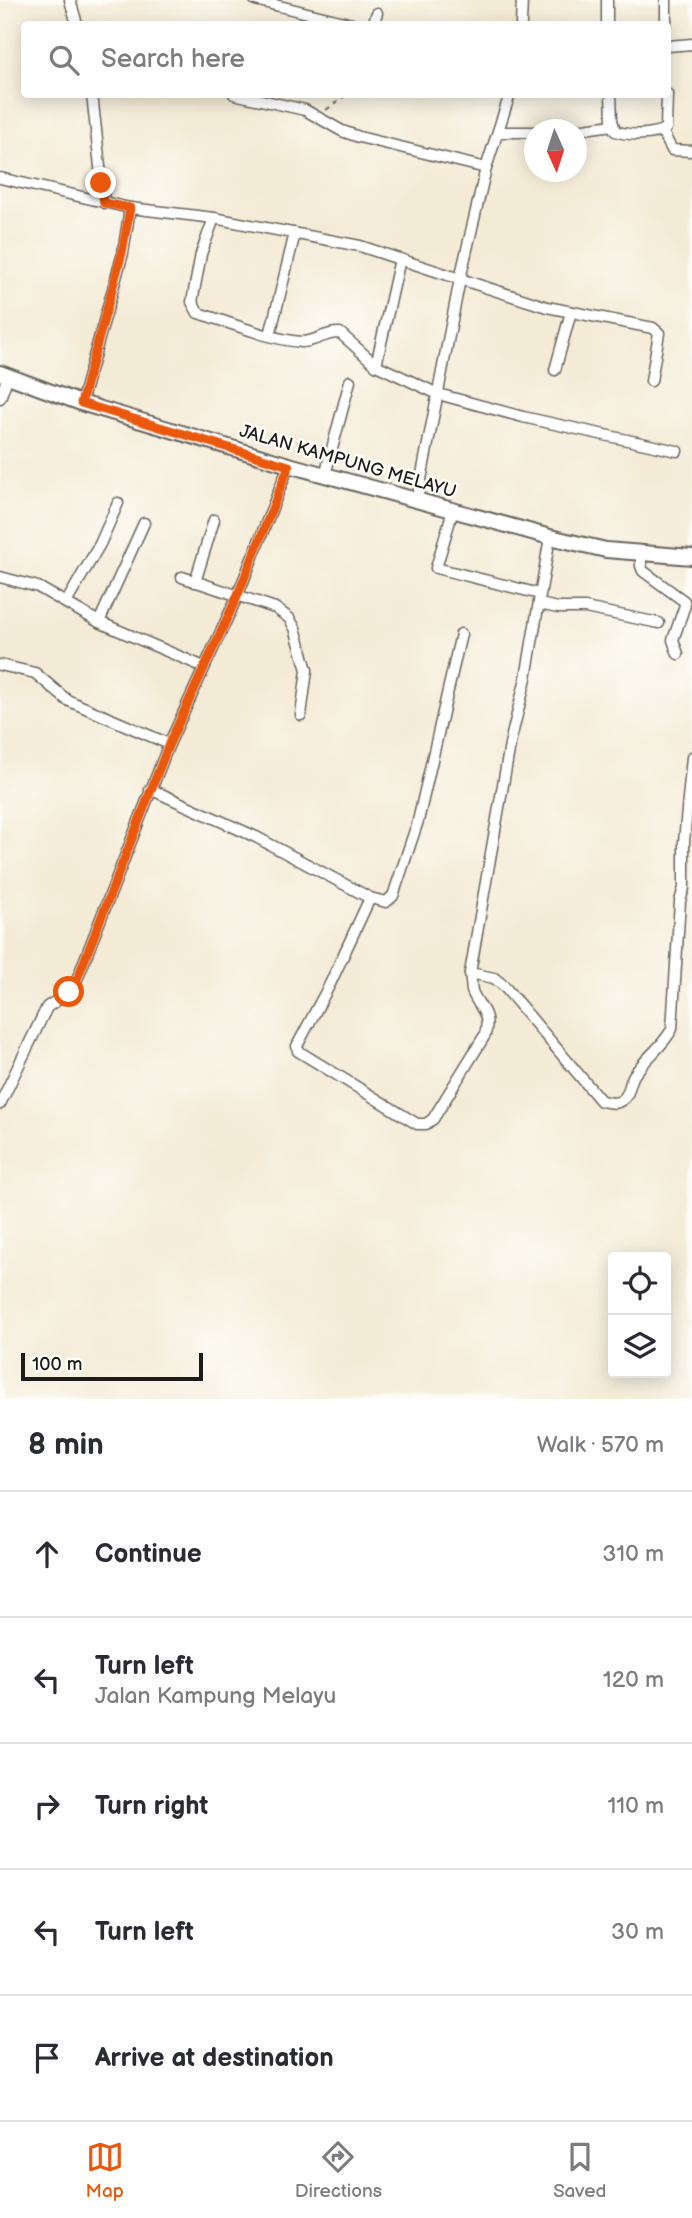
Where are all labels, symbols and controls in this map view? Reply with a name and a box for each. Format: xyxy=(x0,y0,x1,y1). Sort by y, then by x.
search box xyxy=(21,21,671,98)
icon: search xyxy=(45,41,83,79)
text: Search here xyxy=(101,44,245,75)
north arrow xyxy=(524,119,587,182)
route end xyxy=(85,167,116,198)
street label: JALAN KAMPUNG MELAYU xyxy=(237,420,459,503)
route start xyxy=(53,976,84,1007)
map controls xyxy=(608,1252,671,1378)
button: locate xyxy=(608,1252,671,1315)
button: layers xyxy=(608,1315,671,1378)
scale bar xyxy=(21,1350,203,1382)
text: 100 m xyxy=(32,1353,83,1376)
text: 8 min xyxy=(28,1427,104,1463)
text: Walk · 570 m xyxy=(537,1431,664,1459)
icon: ahead xyxy=(28,1535,66,1573)
text: Continue xyxy=(95,1539,202,1570)
text: 310 m xyxy=(602,1540,664,1568)
text: Turn left xyxy=(95,1651,194,1682)
icon: left xyxy=(28,1661,66,1699)
text: 120 m xyxy=(603,1666,664,1694)
text: Jalan Kampung Melayu xyxy=(95,1682,336,1710)
icon: right xyxy=(28,1787,66,1825)
text: Turn right xyxy=(95,1791,208,1822)
text: 110 m xyxy=(607,1792,664,1820)
icon: left xyxy=(28,1913,66,1951)
text: Turn left xyxy=(95,1917,194,1948)
text: 30 m xyxy=(611,1918,664,1946)
icon: arrive xyxy=(28,2039,66,2077)
text: Arrive at destination xyxy=(95,2043,334,2074)
tab: Map xyxy=(86,2138,124,2203)
tab: Directions xyxy=(295,2138,382,2203)
tab: Saved xyxy=(553,2138,606,2203)

